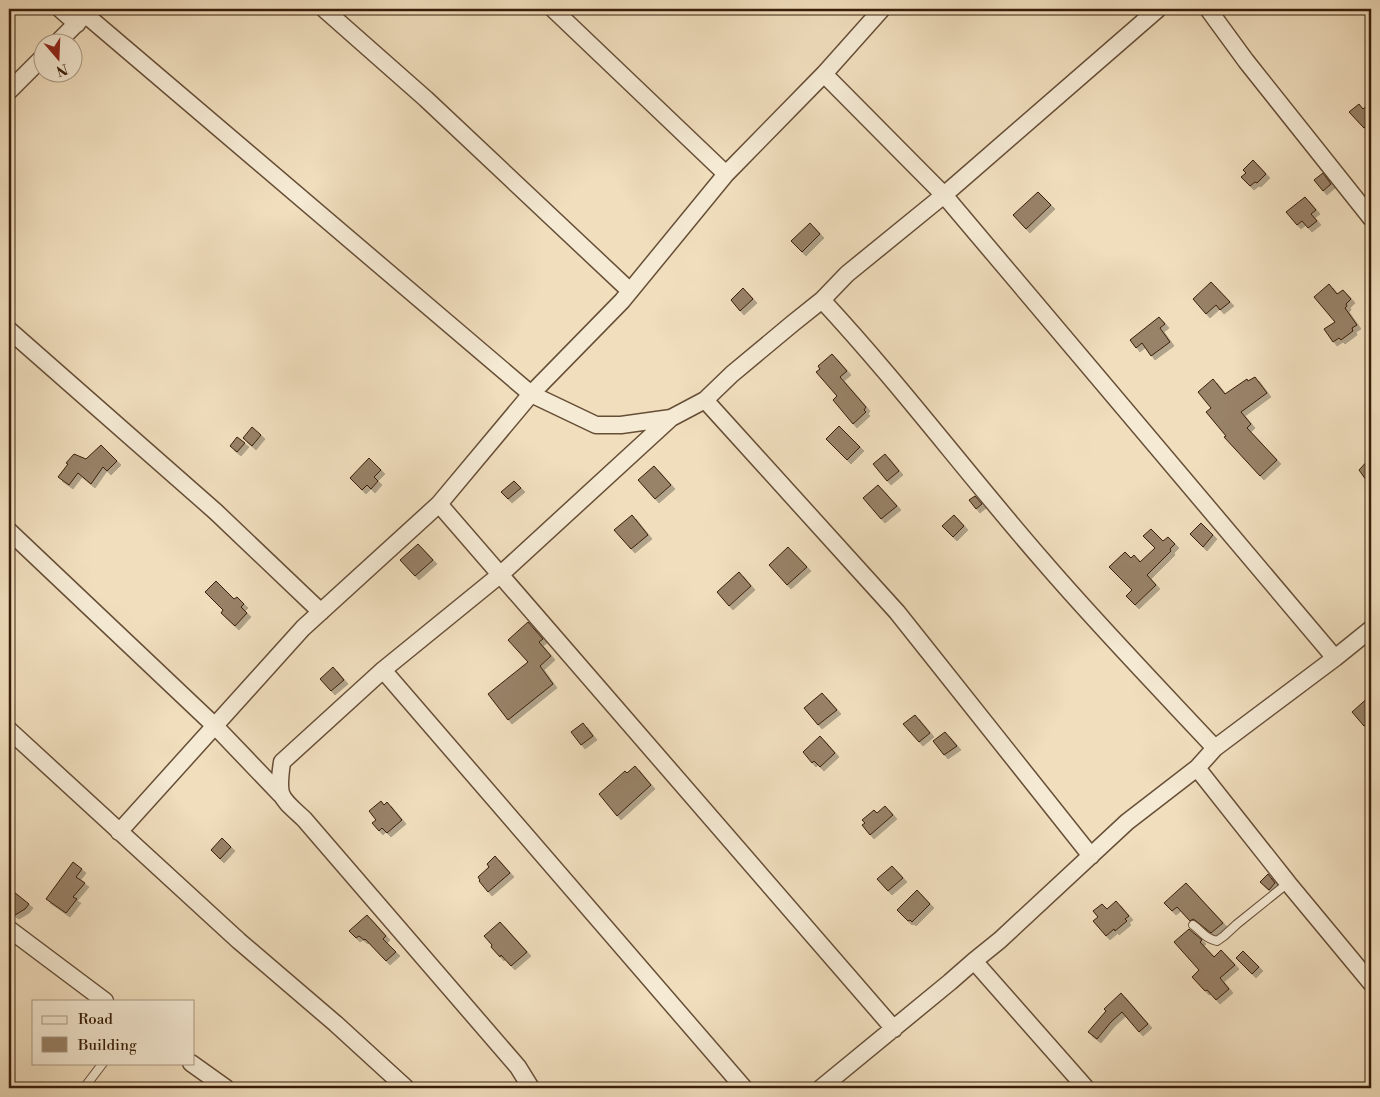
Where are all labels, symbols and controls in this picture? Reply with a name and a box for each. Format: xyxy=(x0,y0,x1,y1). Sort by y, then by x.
north arrow xyxy=(32,32,82,82)
text: N xyxy=(54,59,70,80)
legend xyxy=(32,1000,195,1064)
text: Road xyxy=(78,1010,113,1029)
text: Building xyxy=(77,1036,137,1055)

